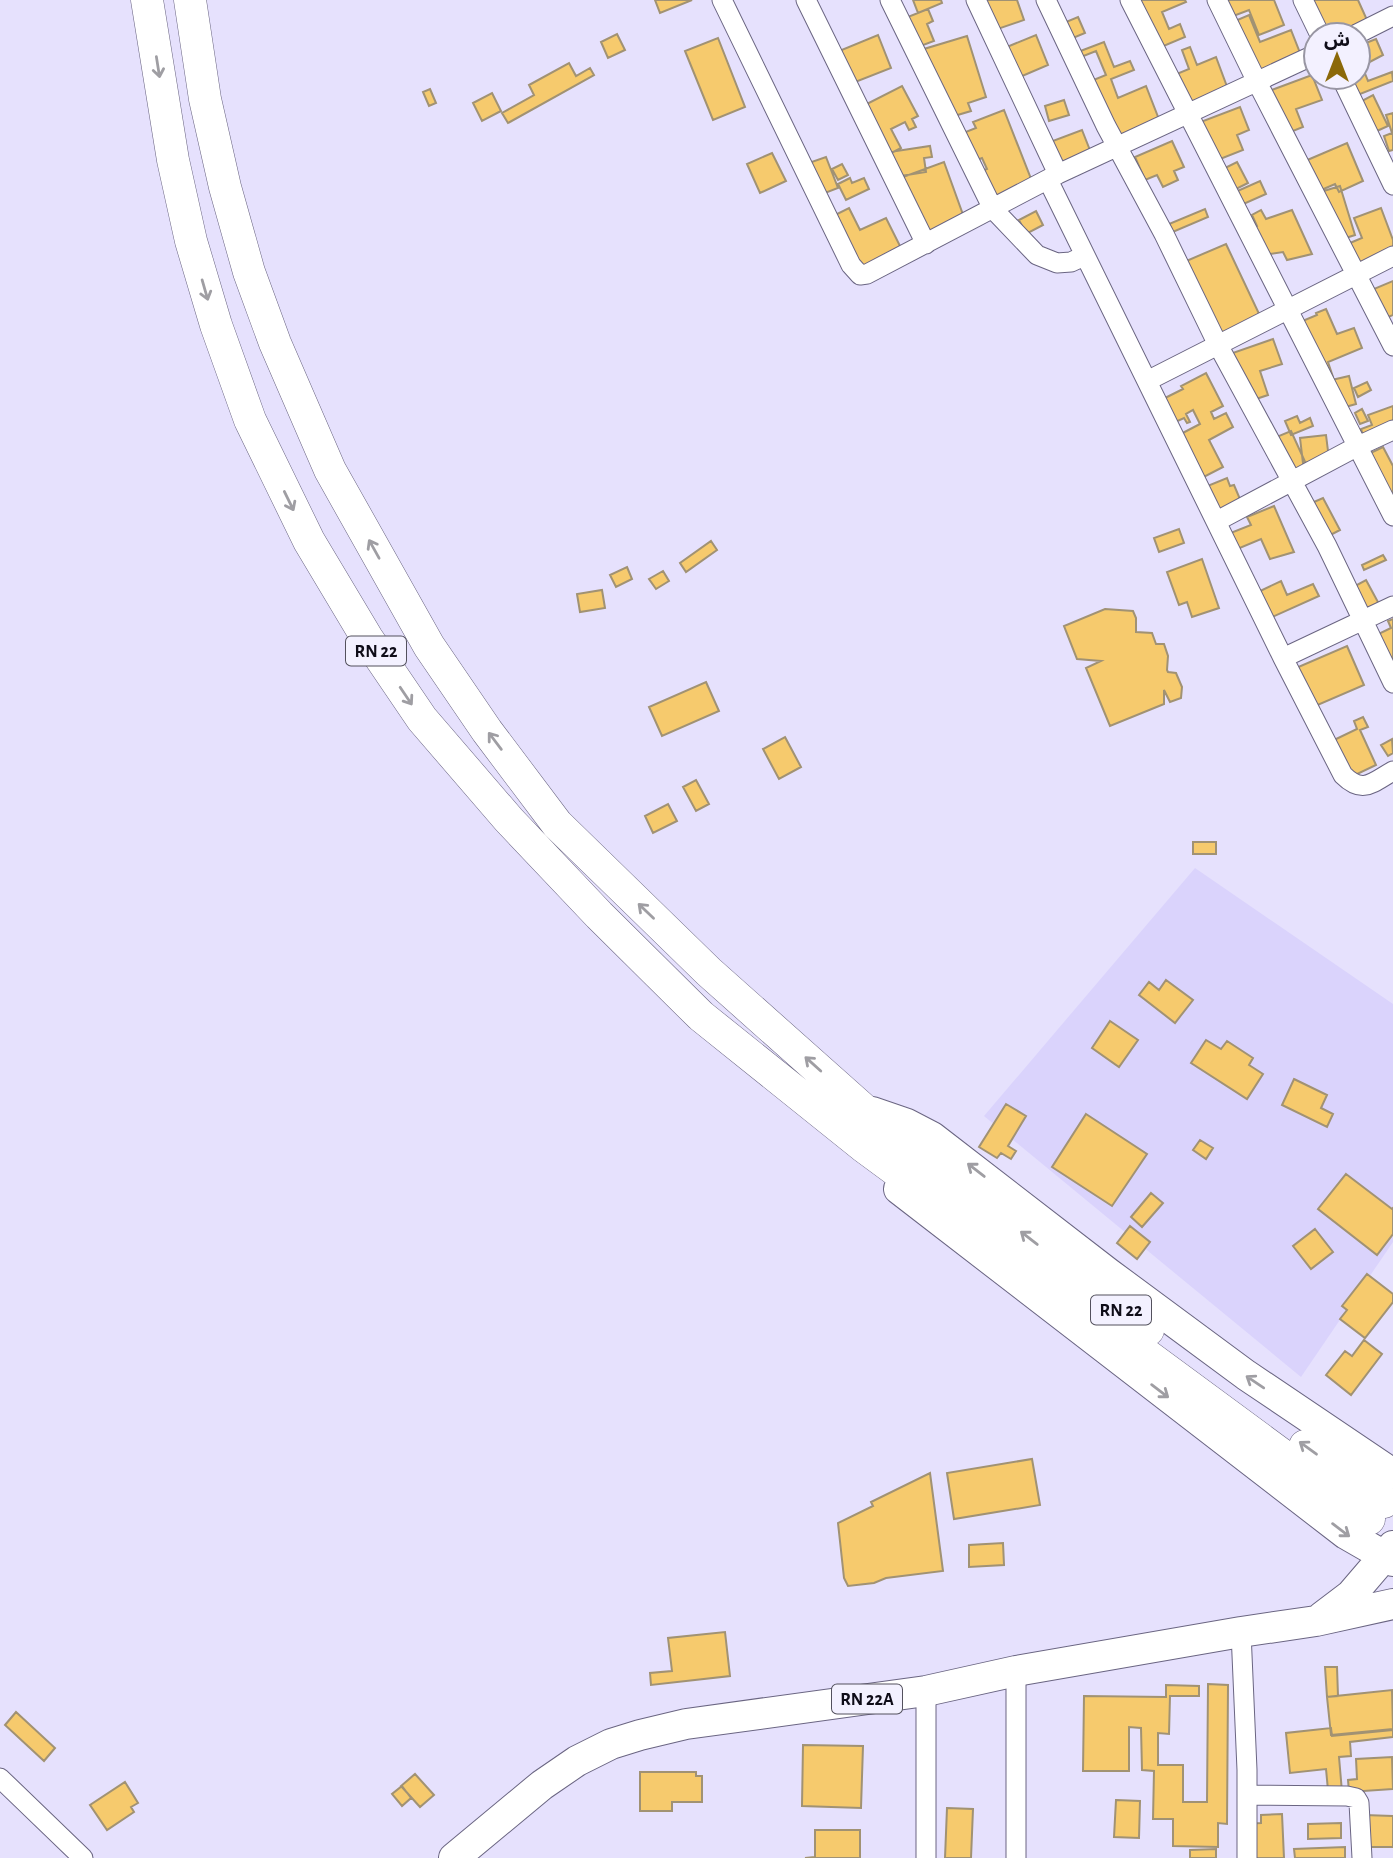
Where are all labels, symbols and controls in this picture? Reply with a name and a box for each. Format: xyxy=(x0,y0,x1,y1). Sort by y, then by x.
north arrow xyxy=(1302,21,1372,91)
text: ش xyxy=(1324,31,1350,50)
one-way arrow xyxy=(152,55,165,78)
one-way arrow xyxy=(199,278,212,300)
one-way arrow xyxy=(284,490,297,511)
one-way arrow xyxy=(367,539,381,559)
road number: RN 22 xyxy=(346,636,406,666)
one-way arrow xyxy=(399,685,413,705)
one-way arrow xyxy=(487,733,502,751)
one-way arrow xyxy=(637,902,654,919)
one-way arrow xyxy=(804,1056,822,1072)
one-way arrow xyxy=(968,1162,986,1177)
one-way arrow xyxy=(1020,1230,1038,1245)
road number: RN 22 xyxy=(1091,1296,1151,1324)
one-way arrow xyxy=(1246,1375,1265,1389)
one-way arrow xyxy=(1150,1384,1169,1399)
one-way arrow xyxy=(1299,1441,1318,1455)
one-way arrow xyxy=(1331,1522,1350,1537)
road number: RN 22A xyxy=(832,1684,902,1714)

